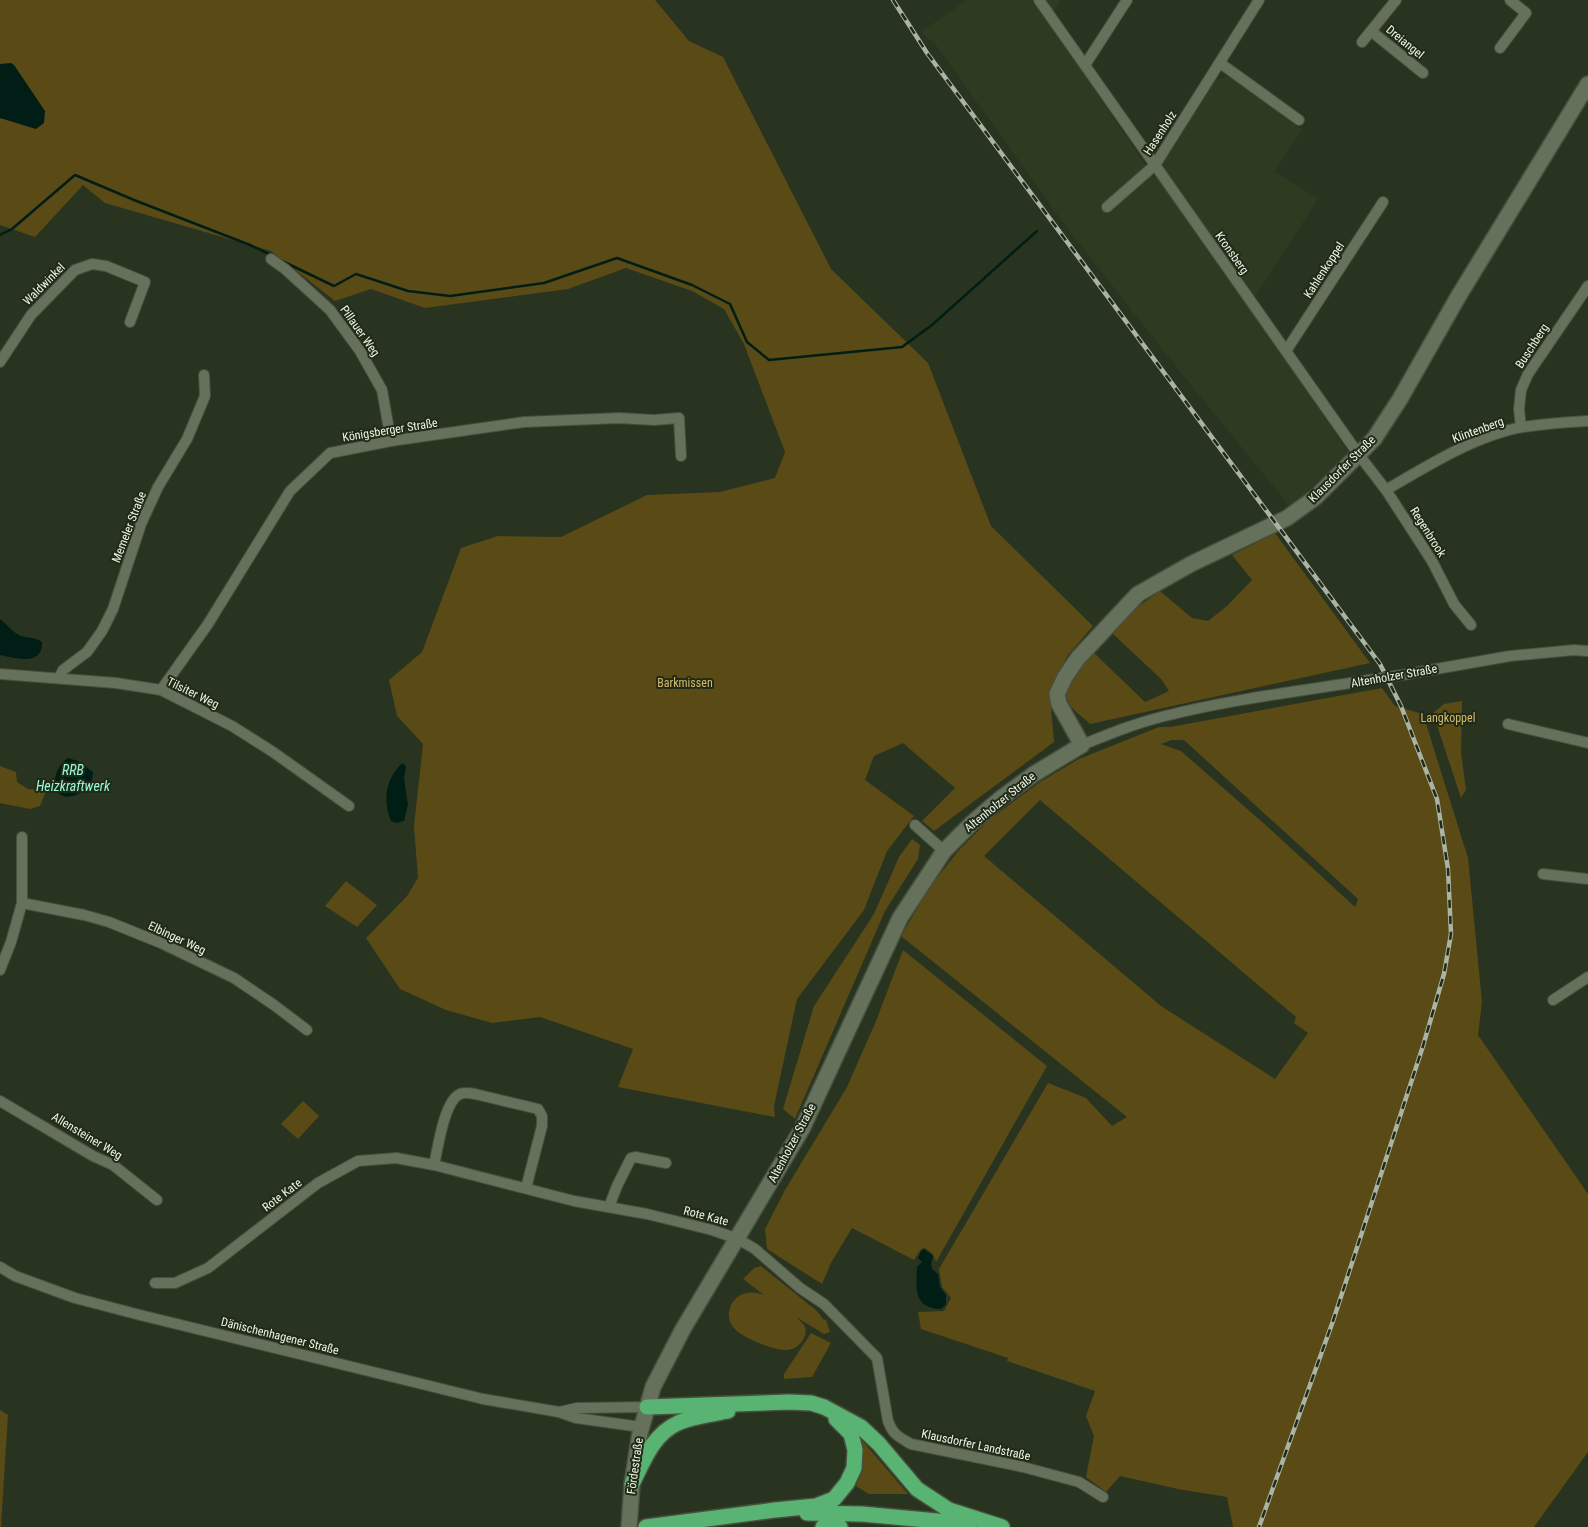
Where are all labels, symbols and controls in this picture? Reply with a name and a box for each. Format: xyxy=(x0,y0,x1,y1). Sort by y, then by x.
street label: Dreiangel xyxy=(1383,23,1427,61)
street label: Hasenholz xyxy=(1141,108,1179,158)
street label: Kronsberg xyxy=(1212,229,1252,277)
street label: Kahlenkoppel xyxy=(1301,239,1347,301)
street label: Waldwinkel xyxy=(20,260,68,308)
street label: Pillauer Weg xyxy=(337,303,383,359)
street label: Buschberg xyxy=(1512,321,1552,371)
street label: Klintenberg xyxy=(1450,414,1506,446)
street label: Königsberger Straße xyxy=(341,416,439,444)
street label: Klausdorfer Straße xyxy=(1306,432,1379,505)
street label: Memeler Straße xyxy=(109,489,149,565)
street label: Regenbrook xyxy=(1407,504,1449,560)
street label: Altenholzer Straße xyxy=(1350,661,1439,690)
street label: Tilsiter Weg xyxy=(165,674,221,712)
park label: Barkmissen xyxy=(657,676,713,690)
park label: Langkoppel xyxy=(1421,711,1475,725)
water label: RRB Heizkraftwerk xyxy=(36,762,111,794)
street label: Altenholzer Straße xyxy=(962,769,1039,835)
street label: Elbinger Weg xyxy=(146,919,208,957)
street label: Altenholzer Straße xyxy=(765,1101,819,1185)
street label: Allensteiner Weg xyxy=(49,1109,125,1163)
street label: Rote Kate xyxy=(259,1175,305,1214)
street label: Rote Kate xyxy=(682,1203,730,1229)
street label: Dänischenhagener Straße xyxy=(220,1315,341,1358)
street label: Klausdorfer Landstraße xyxy=(920,1427,1032,1463)
street label: Fördestraße xyxy=(624,1436,646,1495)

